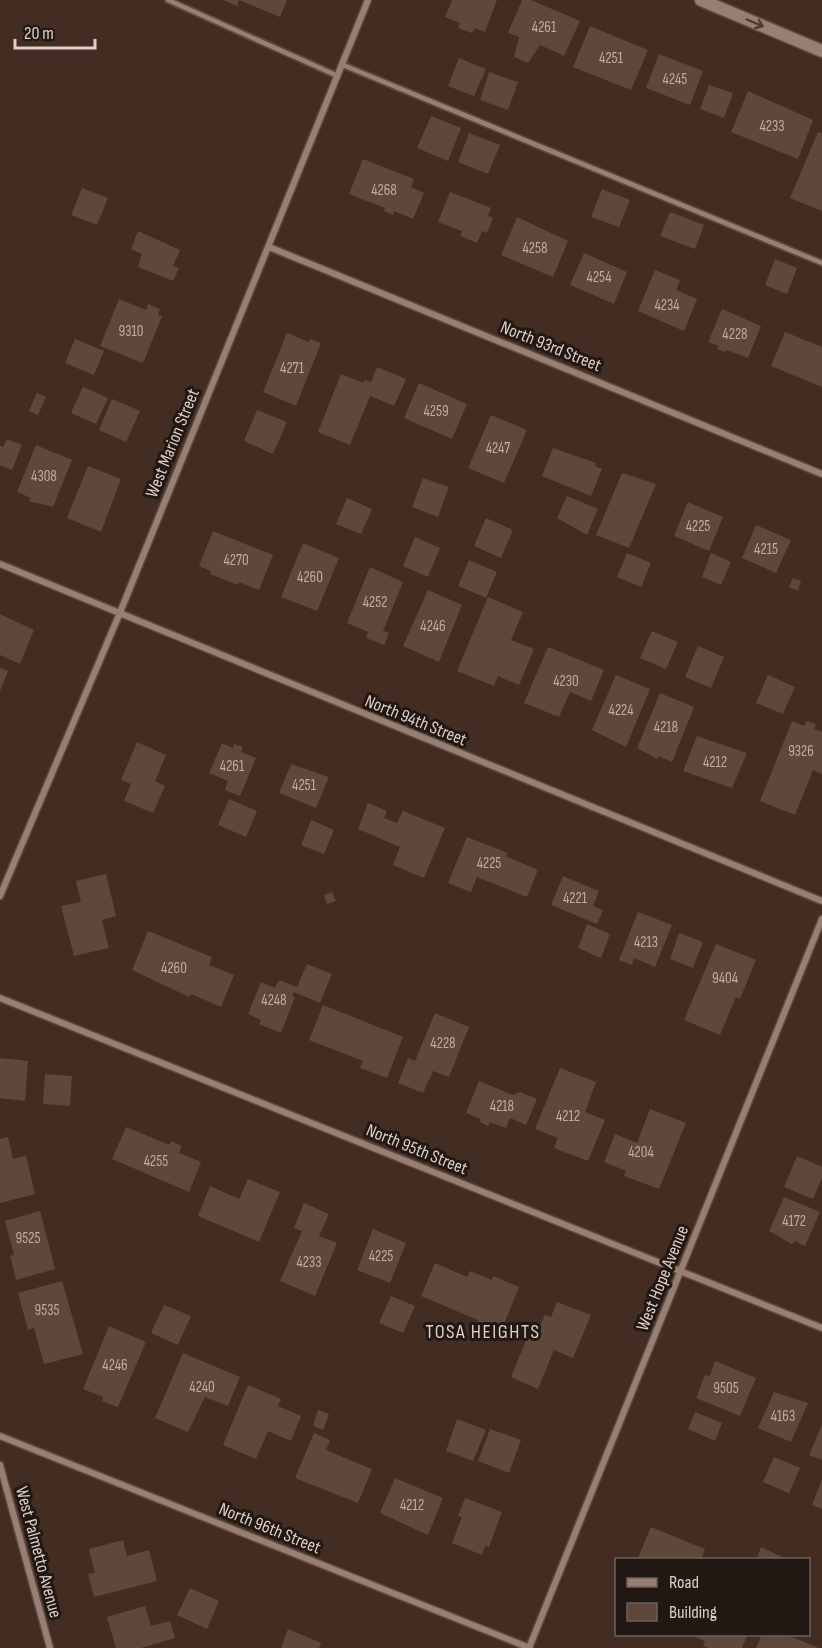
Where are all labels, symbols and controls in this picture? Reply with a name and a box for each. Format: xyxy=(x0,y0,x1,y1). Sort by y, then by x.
scale bar xyxy=(15,12,94,50)
house number: 4261 xyxy=(532,18,557,37)
one-way arrow xyxy=(745,18,764,29)
text: 20 m xyxy=(24,23,54,44)
house number: 4251 xyxy=(599,49,624,68)
house number: 4245 xyxy=(663,70,687,89)
house number: 4233 xyxy=(759,117,785,136)
house number: 4268 xyxy=(371,181,397,200)
house number: 4258 xyxy=(522,239,548,258)
house number: 4254 xyxy=(587,268,611,287)
house number: 4234 xyxy=(654,296,680,315)
street label: North 93rd Street xyxy=(497,317,605,376)
house number: 9310 xyxy=(119,322,143,341)
house number: 4228 xyxy=(722,325,748,344)
house number: 4271 xyxy=(280,359,305,378)
street label: West Marion Street xyxy=(141,385,204,501)
house number: 4259 xyxy=(423,402,449,421)
house number: 4247 xyxy=(486,439,510,458)
house number: 4308 xyxy=(31,467,57,486)
house number: 4225 xyxy=(686,517,710,536)
house number: 4215 xyxy=(754,540,778,559)
house number: 4270 xyxy=(223,551,249,570)
house number: 4260 xyxy=(297,568,323,587)
house number: 4252 xyxy=(363,593,387,612)
house number: 4246 xyxy=(420,617,446,636)
house number: 4230 xyxy=(553,672,579,691)
street label: North 94th Street xyxy=(362,691,470,751)
house number: 4224 xyxy=(609,701,633,720)
house number: 4218 xyxy=(654,718,678,737)
house number: 9326 xyxy=(788,742,814,761)
house number: 4212 xyxy=(703,753,727,772)
house number: 4261 xyxy=(220,757,245,776)
house number: 4251 xyxy=(292,776,317,795)
house number: 4225 xyxy=(477,854,501,873)
house number: 4221 xyxy=(563,889,588,908)
house number: 4213 xyxy=(634,933,658,952)
house number: 4260 xyxy=(161,959,187,978)
house number: 9404 xyxy=(712,969,738,988)
house number: 4248 xyxy=(261,991,287,1010)
house number: 4228 xyxy=(430,1034,456,1053)
house number: 4218 xyxy=(490,1097,514,1116)
house number: 4212 xyxy=(556,1107,580,1126)
street label: North 95th Street xyxy=(363,1120,471,1179)
house number: 4204 xyxy=(628,1143,654,1162)
house number: 4255 xyxy=(144,1152,168,1171)
house number: 4172 xyxy=(782,1212,806,1231)
street label: West Hope Avenue xyxy=(632,1222,693,1334)
house number: 9525 xyxy=(16,1229,40,1248)
house number: 4225 xyxy=(369,1247,393,1266)
house number: 4233 xyxy=(296,1253,322,1272)
house number: 9535 xyxy=(35,1301,59,1320)
district label: TOSA HEIGHTS xyxy=(426,1320,540,1344)
house number: 4246 xyxy=(102,1356,128,1375)
house number: 4240 xyxy=(189,1378,215,1397)
house number: 9505 xyxy=(713,1379,739,1398)
house number: 4163 xyxy=(771,1407,795,1426)
street label: West Palmetto Avenue xyxy=(11,1484,66,1620)
house number: 4212 xyxy=(400,1496,424,1515)
street label: North 96th Street xyxy=(216,1499,324,1559)
legend xyxy=(615,1558,810,1636)
text: Road xyxy=(669,1572,699,1593)
text: Building xyxy=(669,1602,717,1623)

